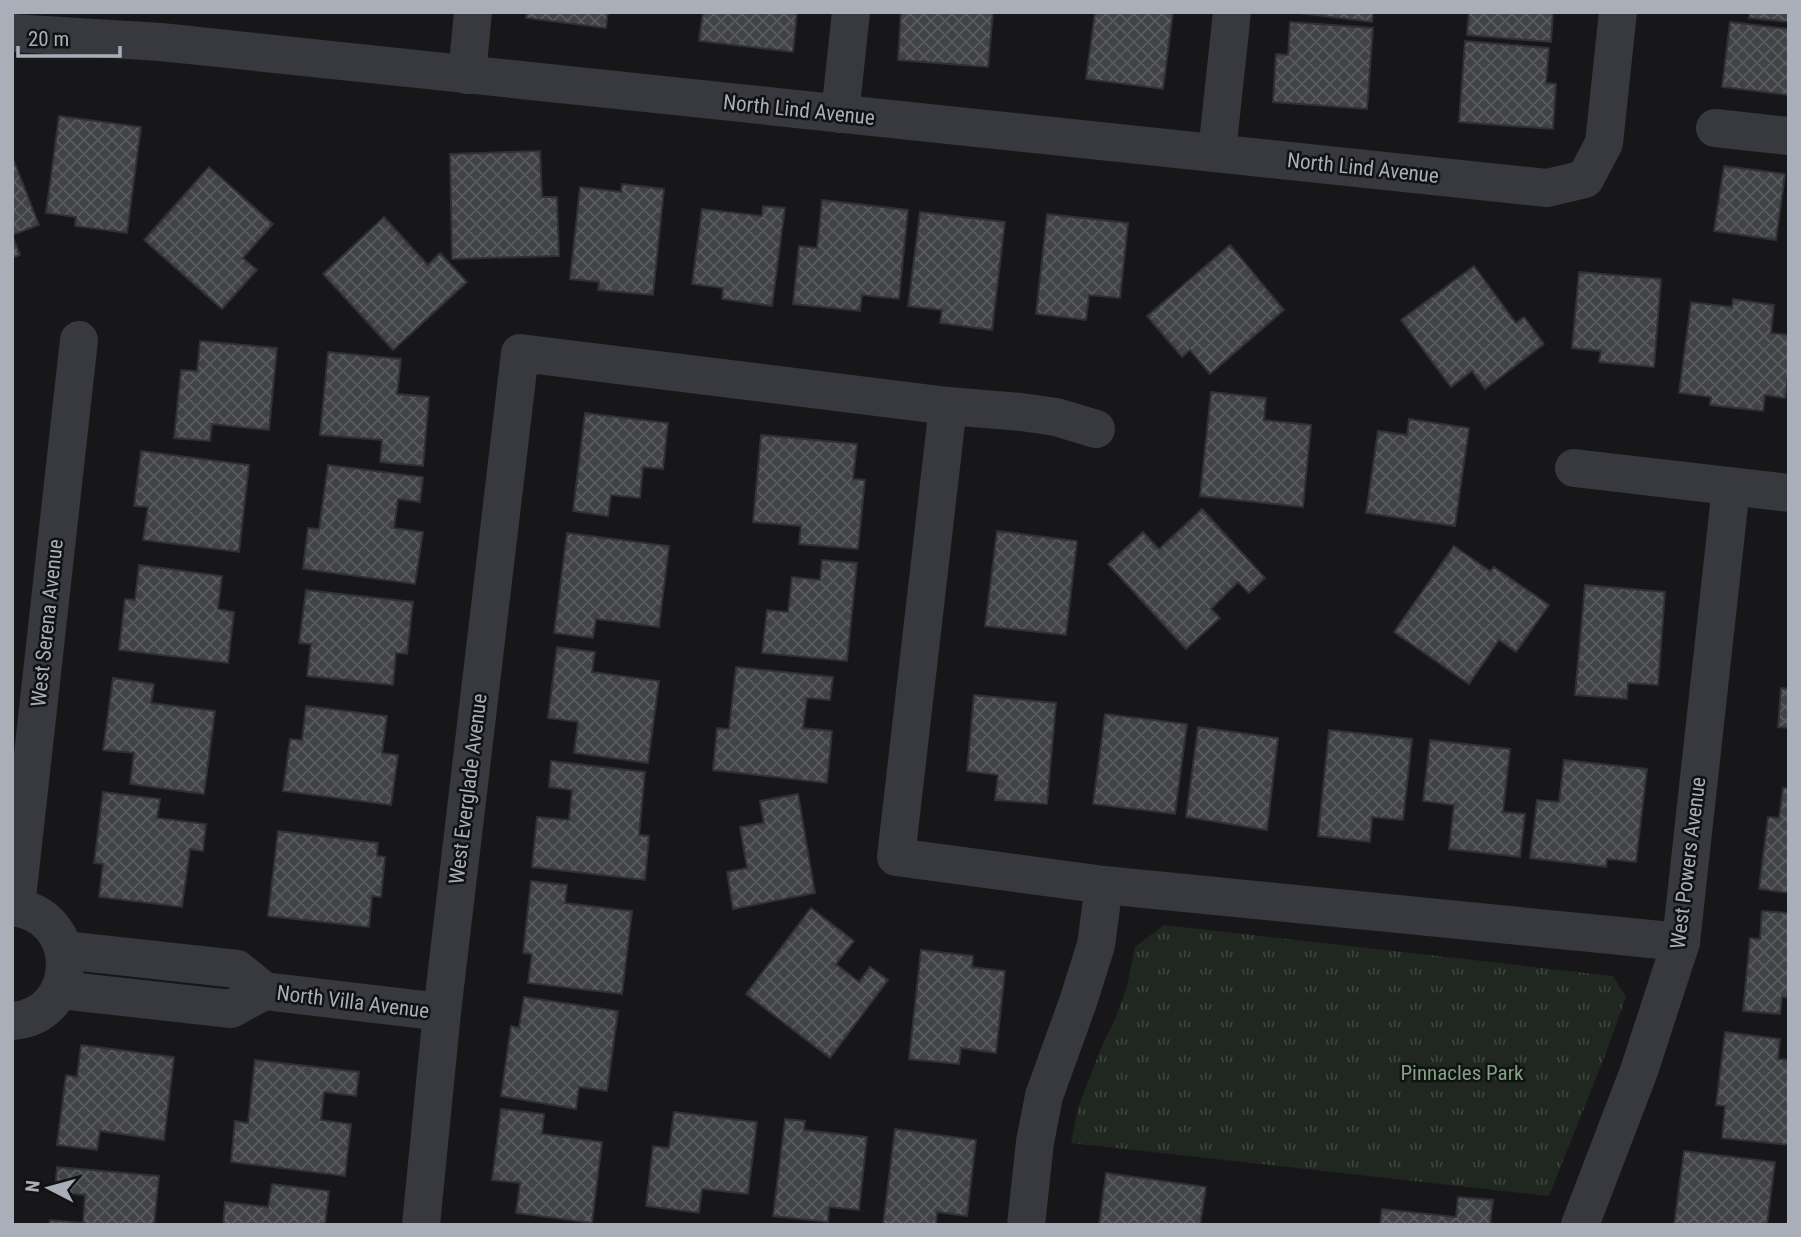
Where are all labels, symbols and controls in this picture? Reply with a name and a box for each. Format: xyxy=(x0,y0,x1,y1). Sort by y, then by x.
scale bar xyxy=(18,14,119,58)
text: 20 m xyxy=(28,27,69,51)
street label: North Lind Avenue xyxy=(722,90,876,130)
street label: North Lind Avenue xyxy=(1286,148,1440,188)
street label: West Serena Avenue xyxy=(26,538,68,708)
street label: West Everglade Avenue xyxy=(444,692,492,886)
street label: West Powers Avenue xyxy=(1666,776,1710,950)
street label: North Villa Avenue xyxy=(275,981,431,1023)
park label: Pinnacles Park xyxy=(1400,1061,1524,1085)
north arrow xyxy=(14,1153,84,1223)
text: N xyxy=(21,1179,45,1193)

